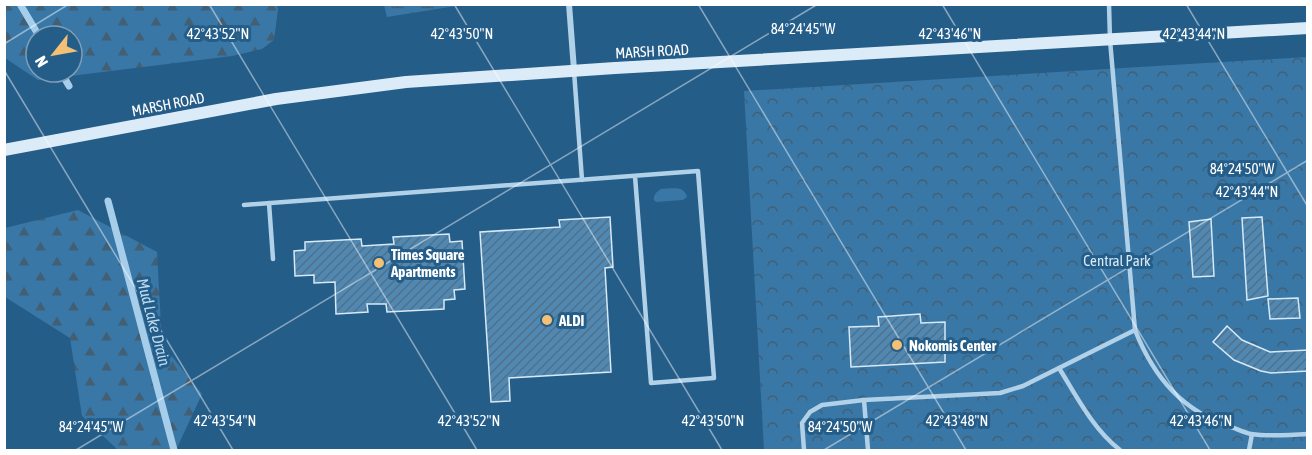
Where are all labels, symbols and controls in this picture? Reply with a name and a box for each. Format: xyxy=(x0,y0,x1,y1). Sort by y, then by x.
text: 84°24'45"W xyxy=(771,20,835,37)
north arrow xyxy=(24,24,84,84)
text: 42°43'52"N xyxy=(187,25,249,42)
text: 42°43'50"N xyxy=(431,25,493,42)
text: 42°43'46"N xyxy=(919,25,981,42)
text: 42°43'44"N xyxy=(1163,25,1225,42)
street label: MARSH ROAD xyxy=(615,41,689,61)
text: N xyxy=(31,53,51,70)
street label: MARSH ROAD xyxy=(130,89,206,119)
text: 84°24'50"W xyxy=(1210,160,1274,177)
text: 42°43'44"N xyxy=(1216,183,1278,200)
place label: Times Square Apartments xyxy=(390,246,465,280)
park label: Central Park xyxy=(1083,252,1151,269)
marker: Times Square Apartments xyxy=(372,256,386,270)
water label: Mud Lake Drain xyxy=(134,276,174,368)
place label: ALDI xyxy=(558,312,585,329)
marker: ALDI xyxy=(540,313,554,327)
place label: Nokomis Center xyxy=(909,337,997,354)
marker: Nokomis Center xyxy=(890,338,904,352)
text: 42°43'54"N xyxy=(194,412,256,429)
text: 42°43'52"N xyxy=(438,412,500,429)
text: 42°43'50"N xyxy=(682,412,744,429)
text: 42°43'48"N xyxy=(926,412,988,429)
text: 42°43'46"N xyxy=(1170,412,1232,429)
text: 84°24'45"W xyxy=(59,418,123,435)
text: 84°24'50"W xyxy=(808,418,872,435)

